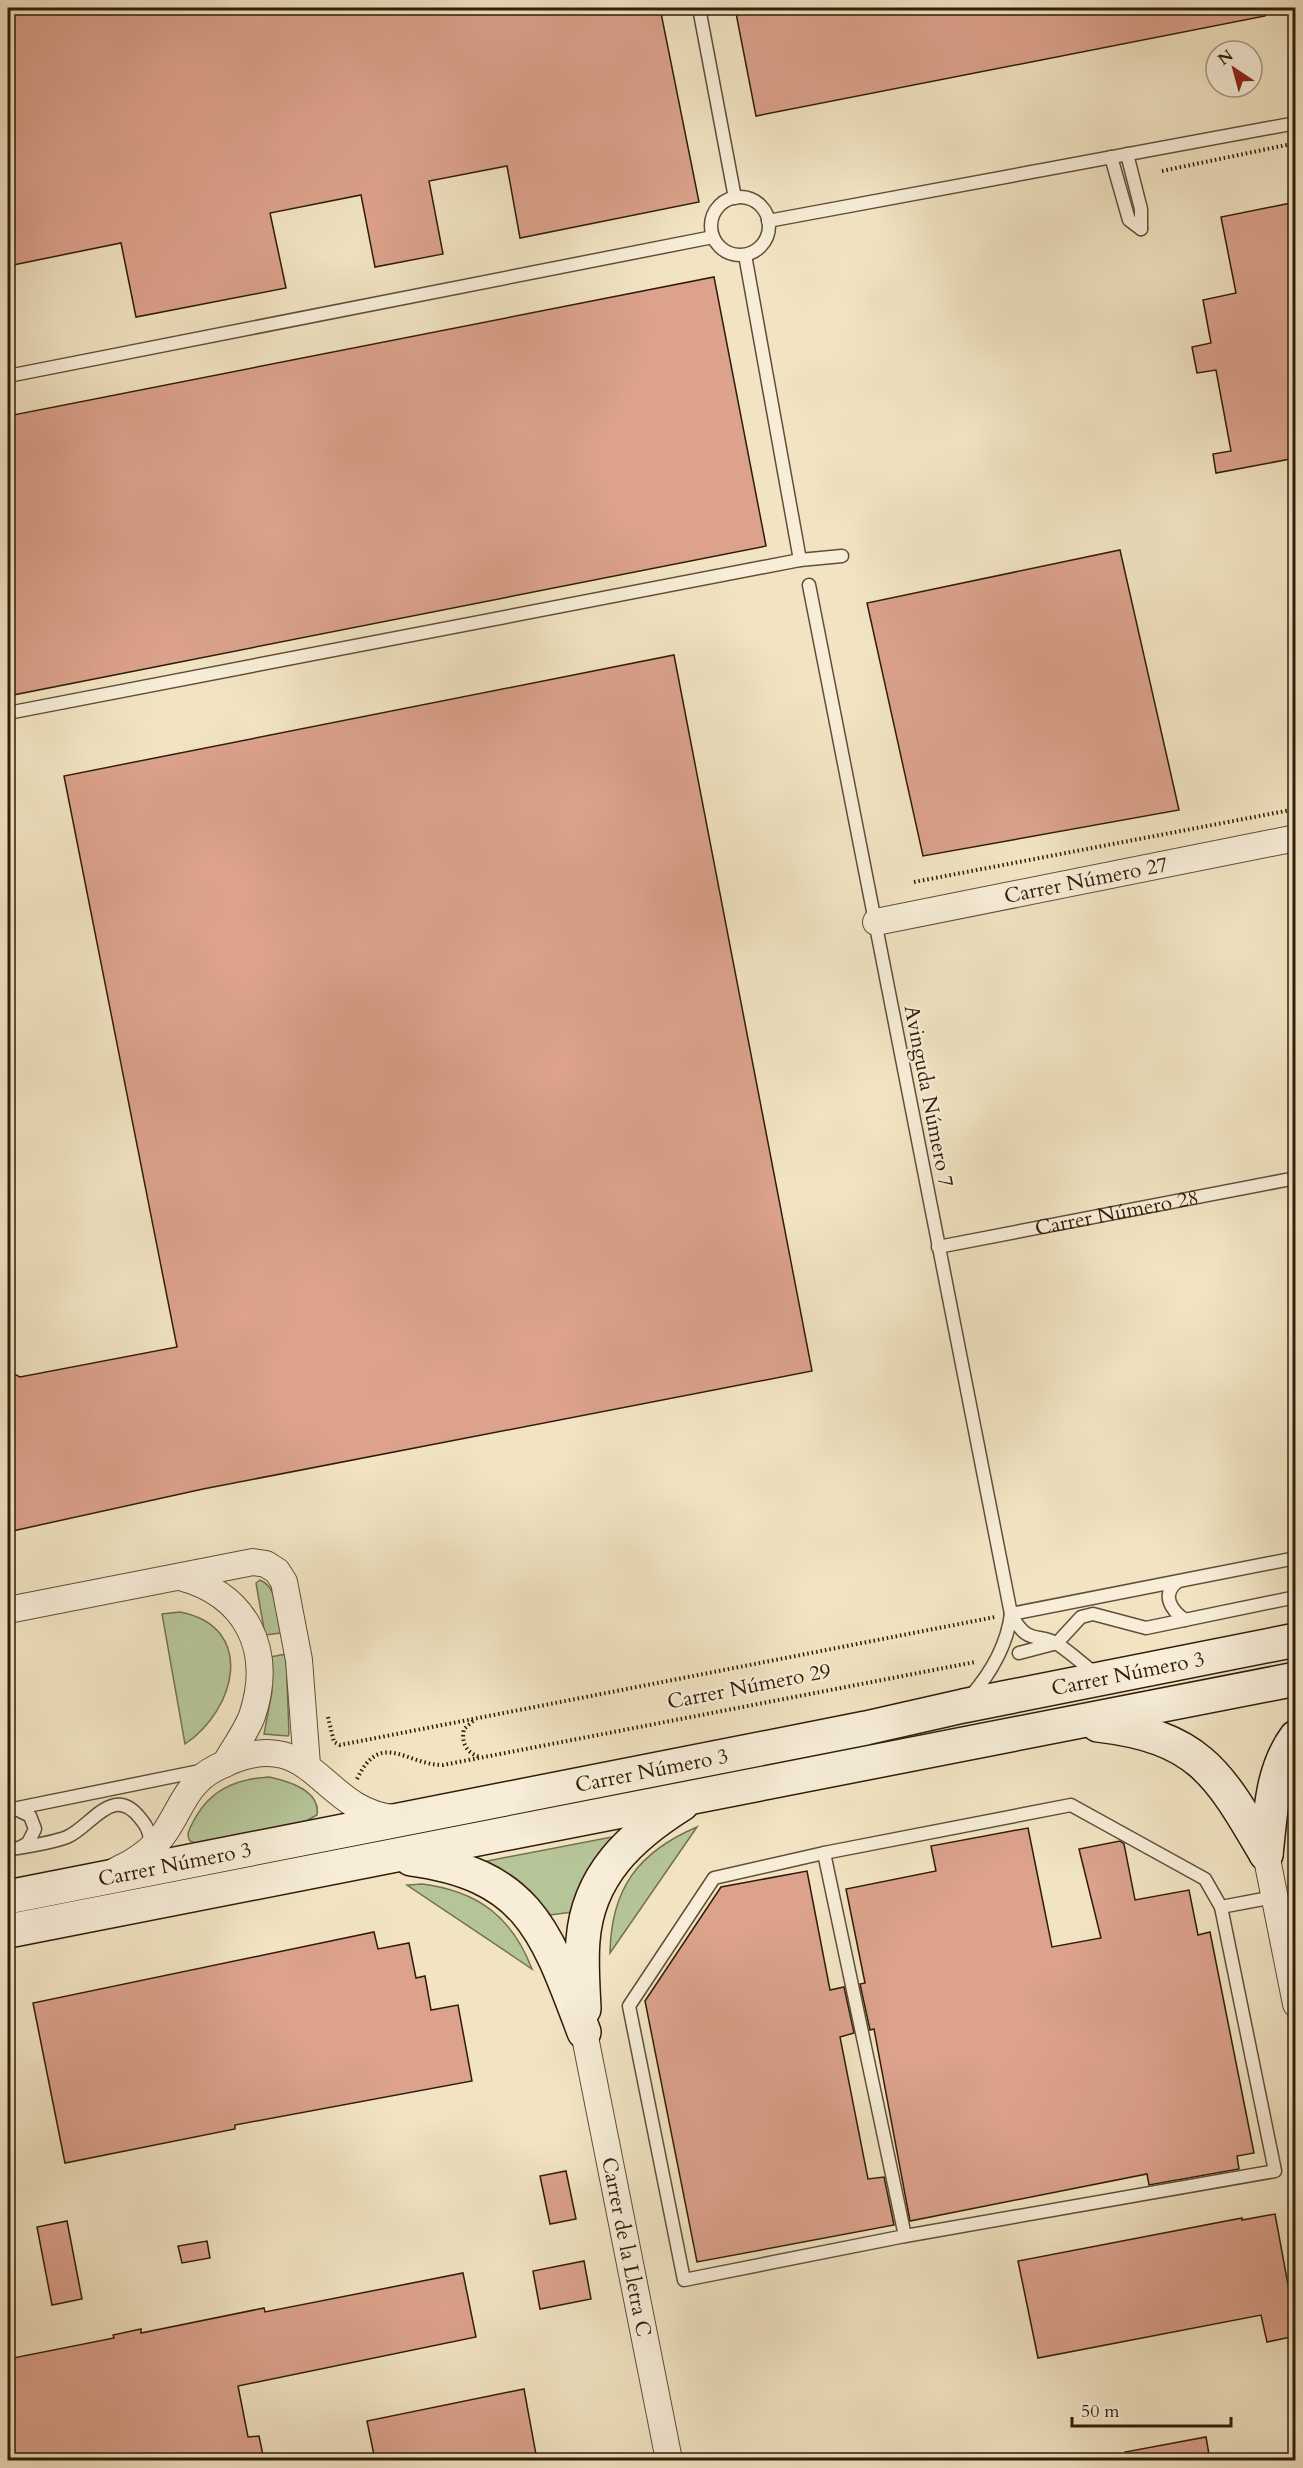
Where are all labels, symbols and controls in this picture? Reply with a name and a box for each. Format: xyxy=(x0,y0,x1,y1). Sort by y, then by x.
north arrow xyxy=(1204,39,1264,99)
text: N xyxy=(1214,45,1238,71)
street label: Carrer Número 27 xyxy=(1002,850,1171,911)
street label: Avinguda Número 7 xyxy=(897,1003,960,1190)
street label: Carrer Número 28 xyxy=(1032,1183,1201,1243)
street label: Carrer Número 3 xyxy=(1049,1644,1207,1703)
street label: Carrer Número 29 xyxy=(665,1656,834,1717)
street label: Carrer Número 3 xyxy=(573,1741,731,1800)
street label: Carrer Número 3 xyxy=(96,1835,254,1894)
street label: Carrer de la Lletra C xyxy=(594,2155,658,2339)
scale bar xyxy=(1072,2390,1231,2428)
text: 50 m xyxy=(1081,2399,1120,2424)

